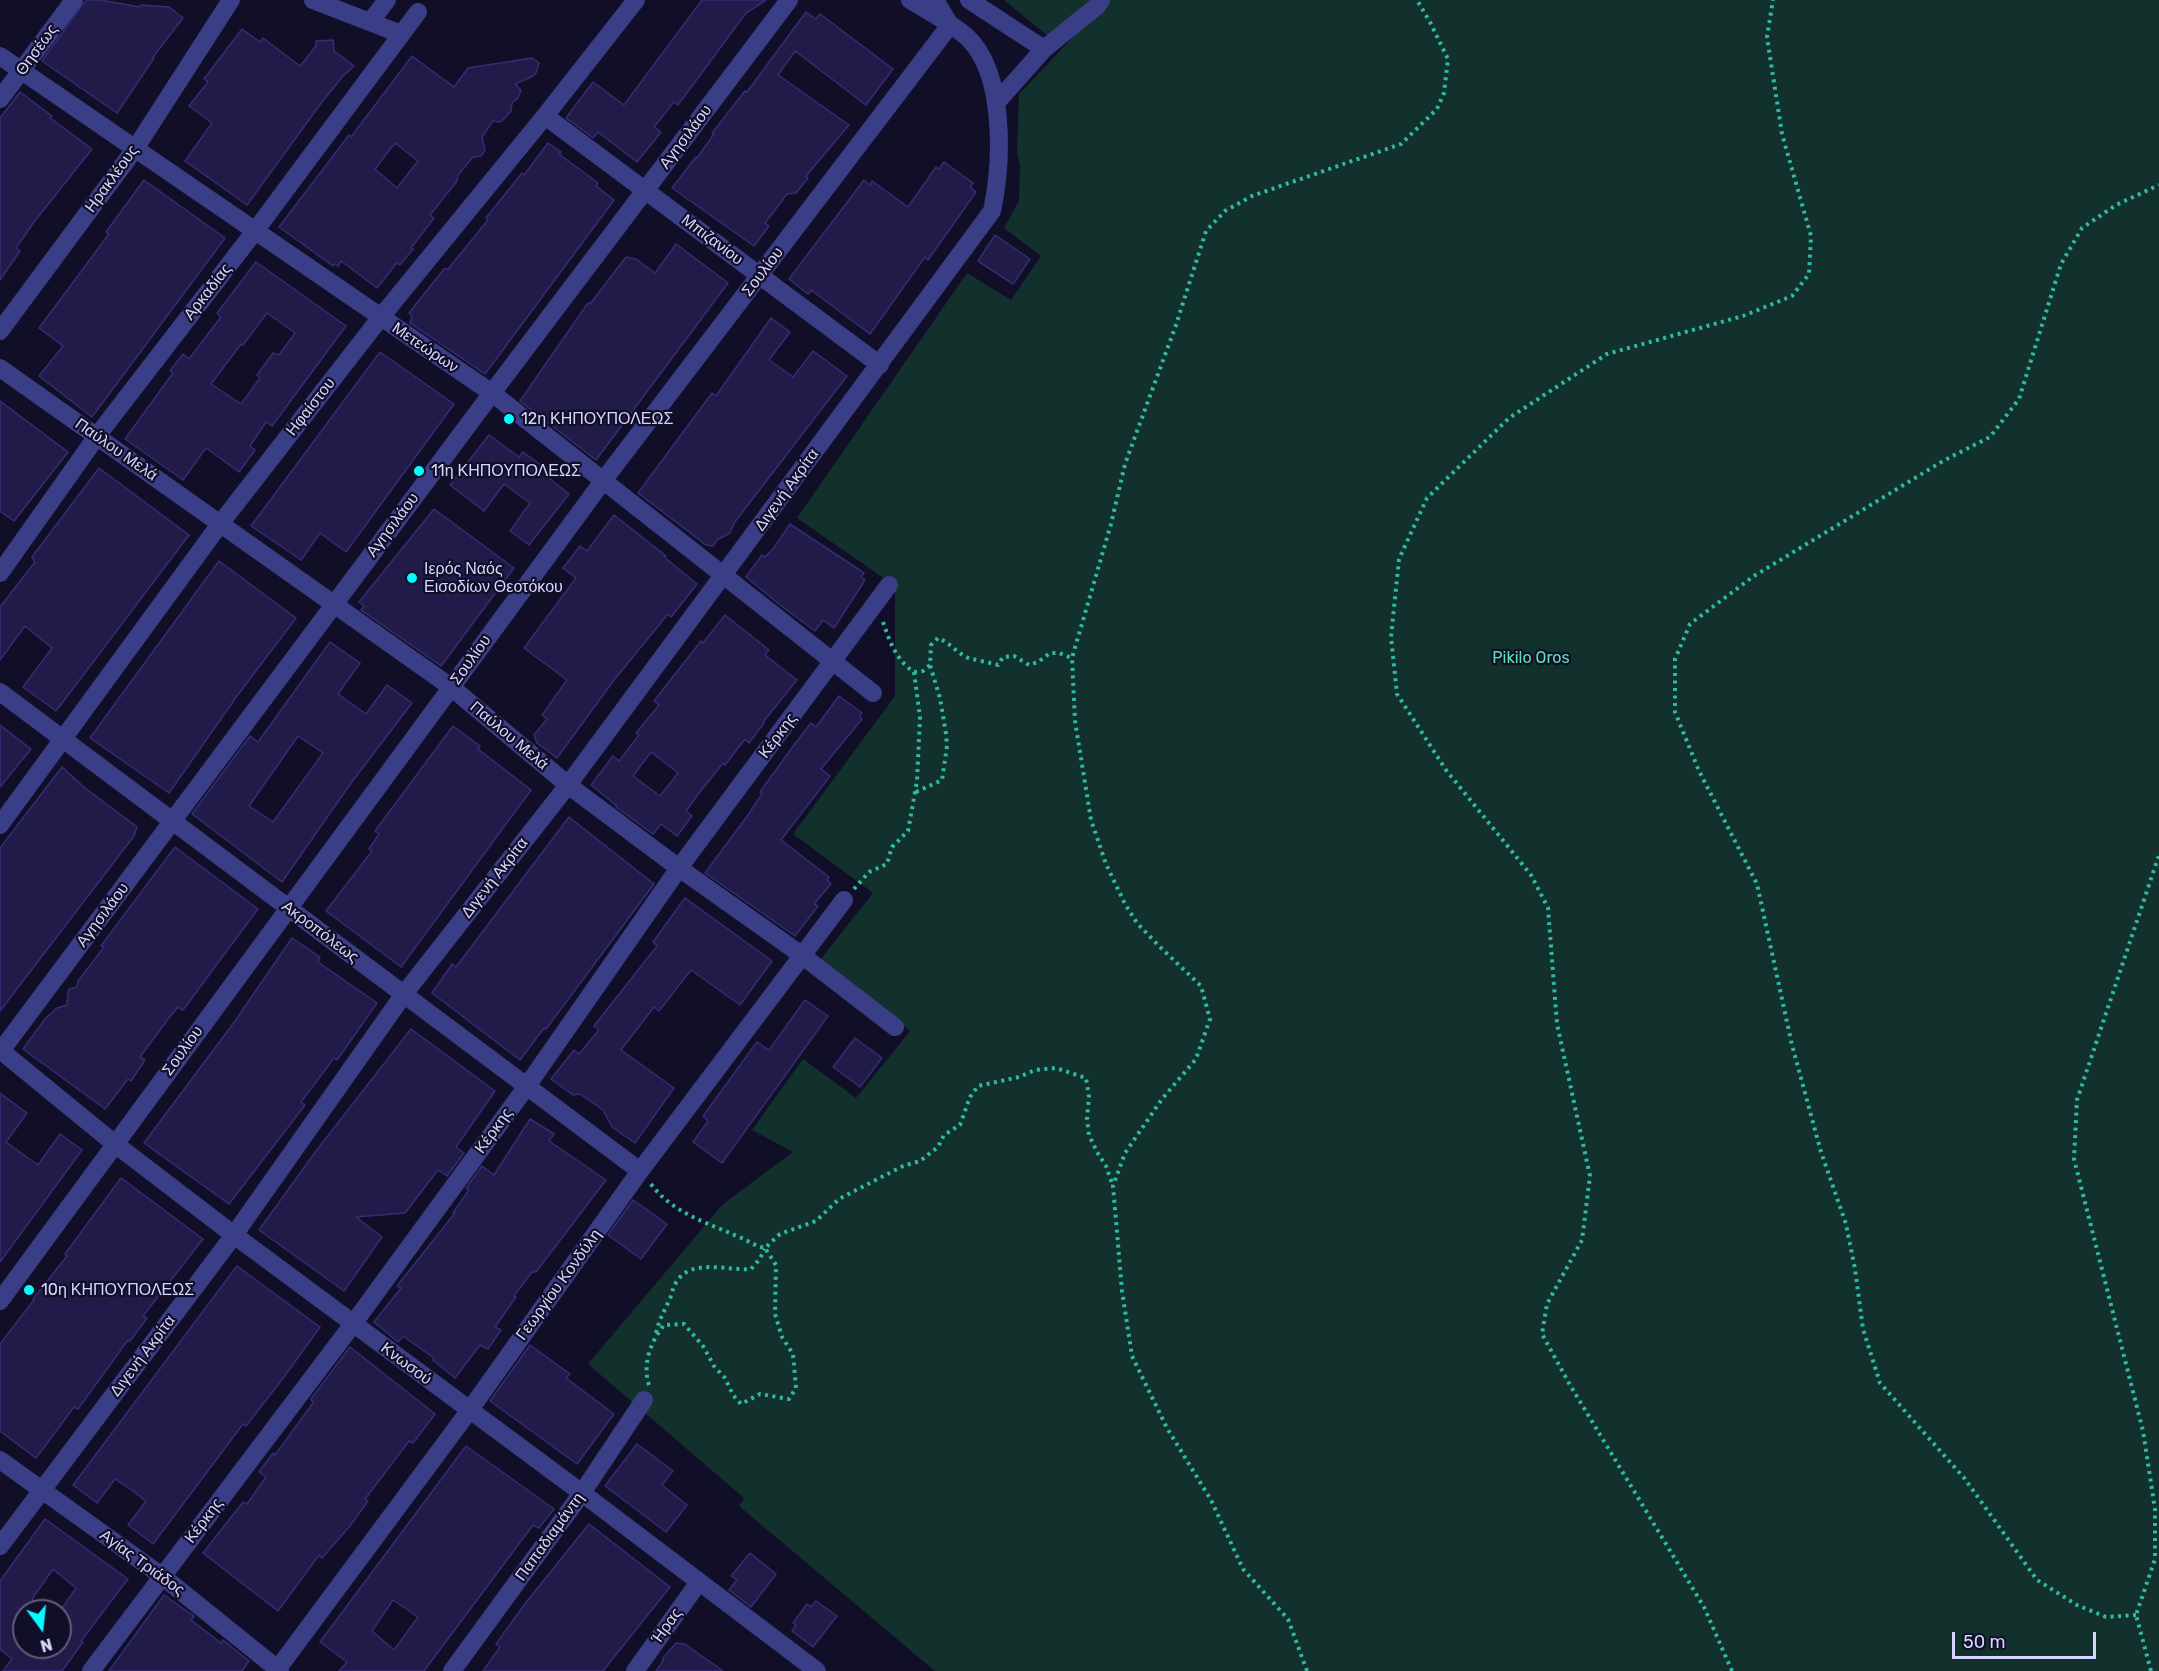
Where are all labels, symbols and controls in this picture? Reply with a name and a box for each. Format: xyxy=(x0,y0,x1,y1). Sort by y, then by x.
street label: Θησέως xyxy=(12,21,62,79)
street label: Αγησιλάου xyxy=(656,101,716,173)
street label: Ηρακλέους xyxy=(81,142,143,216)
street label: Μπιζανίου xyxy=(677,211,747,269)
street label: Σουλίου xyxy=(738,244,788,300)
street label: Αρκαδίας xyxy=(180,260,236,324)
street label: Μετεώρων xyxy=(388,319,462,377)
street label: Ηφαίστου xyxy=(282,374,340,440)
place label: 12η ΚΗΠΟΥΠΟΛΕΩΣ xyxy=(521,409,673,429)
marker: 12η ΚΗΠΟΥΠΟΛΕΩΣ xyxy=(502,412,516,426)
street label: Παύλου Μελά xyxy=(71,415,161,485)
street label: Διγενή Ακρίτα xyxy=(751,445,823,535)
place label: 11η ΚΗΠΟΥΠΟΛΕΩΣ xyxy=(431,461,581,481)
marker: 11η ΚΗΠΟΥΠΟΛΕΩΣ xyxy=(412,464,426,478)
street label: Αγησιλάου xyxy=(363,489,423,561)
place label: Ιερός Ναός Εισοδίων Θεοτόκου xyxy=(424,559,563,597)
marker: Ιερός Ναός Εισοδίων Θεοτόκου xyxy=(405,571,419,585)
street label: Σουλίου xyxy=(447,631,495,689)
park label: Pikilo Oros xyxy=(1492,648,1570,668)
street label: Παύλου Μελά xyxy=(466,698,552,774)
street label: Κέρκης xyxy=(755,710,801,762)
street label: Διγενή Ακρίτα xyxy=(458,834,532,922)
street label: Αγησιλάου xyxy=(73,879,133,951)
street label: Ακροπόλεως xyxy=(278,897,362,967)
street label: Σουλίου xyxy=(159,1022,207,1080)
street label: Κέρκης xyxy=(471,1105,517,1157)
street label: Γεωργίου Κονδύλη xyxy=(512,1226,606,1344)
place label: 10η ΚΗΠΟΥΠΟΛΕΩΣ xyxy=(41,1280,194,1300)
marker: 10η ΚΗΠΟΥΠΟΛΕΩΣ xyxy=(22,1283,36,1297)
street label: Διγενή Ακρίτα xyxy=(106,1312,180,1400)
street label: Κνωσού xyxy=(377,1339,435,1389)
street label: Παπαδιαμάντη xyxy=(512,1489,588,1585)
street label: Κέρκης xyxy=(181,1495,227,1547)
street label: Αγίας Τριάδος xyxy=(96,1526,188,1600)
north arrow xyxy=(12,1599,72,1659)
street label: Ήρας xyxy=(648,1604,686,1648)
scale bar xyxy=(1955,1620,2099,1658)
text: 50 m xyxy=(1963,1631,2006,1653)
text: N xyxy=(38,1634,54,1656)

